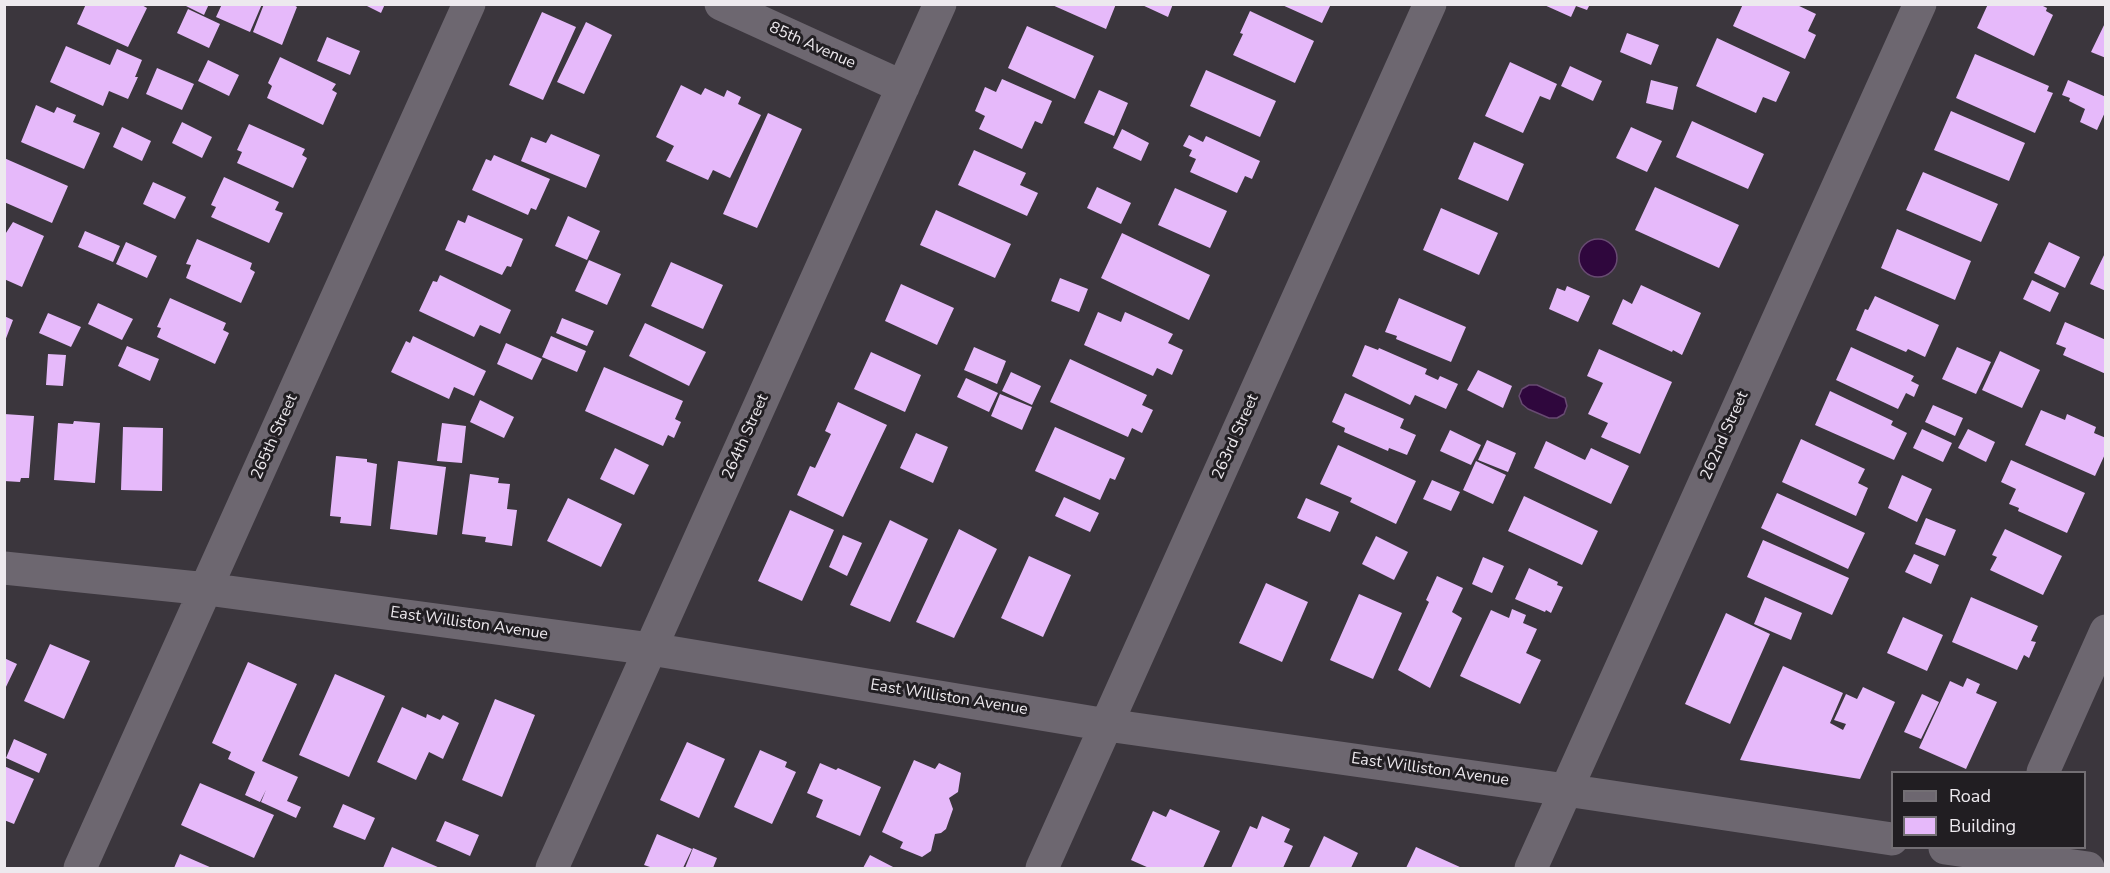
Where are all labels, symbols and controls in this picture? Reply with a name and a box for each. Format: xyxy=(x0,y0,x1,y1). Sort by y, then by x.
street label: 85th Avenue xyxy=(766,18,858,74)
street label: 262nd Street xyxy=(1697,389,1753,483)
street label: 265th Street xyxy=(248,391,302,483)
street label: 264th Street xyxy=(719,391,773,483)
street label: 263rd Street xyxy=(1209,391,1263,483)
street label: East Williston Avenue xyxy=(389,603,549,645)
street label: East Williston Avenue xyxy=(869,676,1029,720)
street label: East Williston Avenue xyxy=(1350,749,1510,791)
legend xyxy=(1891,771,2086,849)
text: Road xyxy=(1949,784,1991,808)
text: Building xyxy=(1949,814,2016,838)

